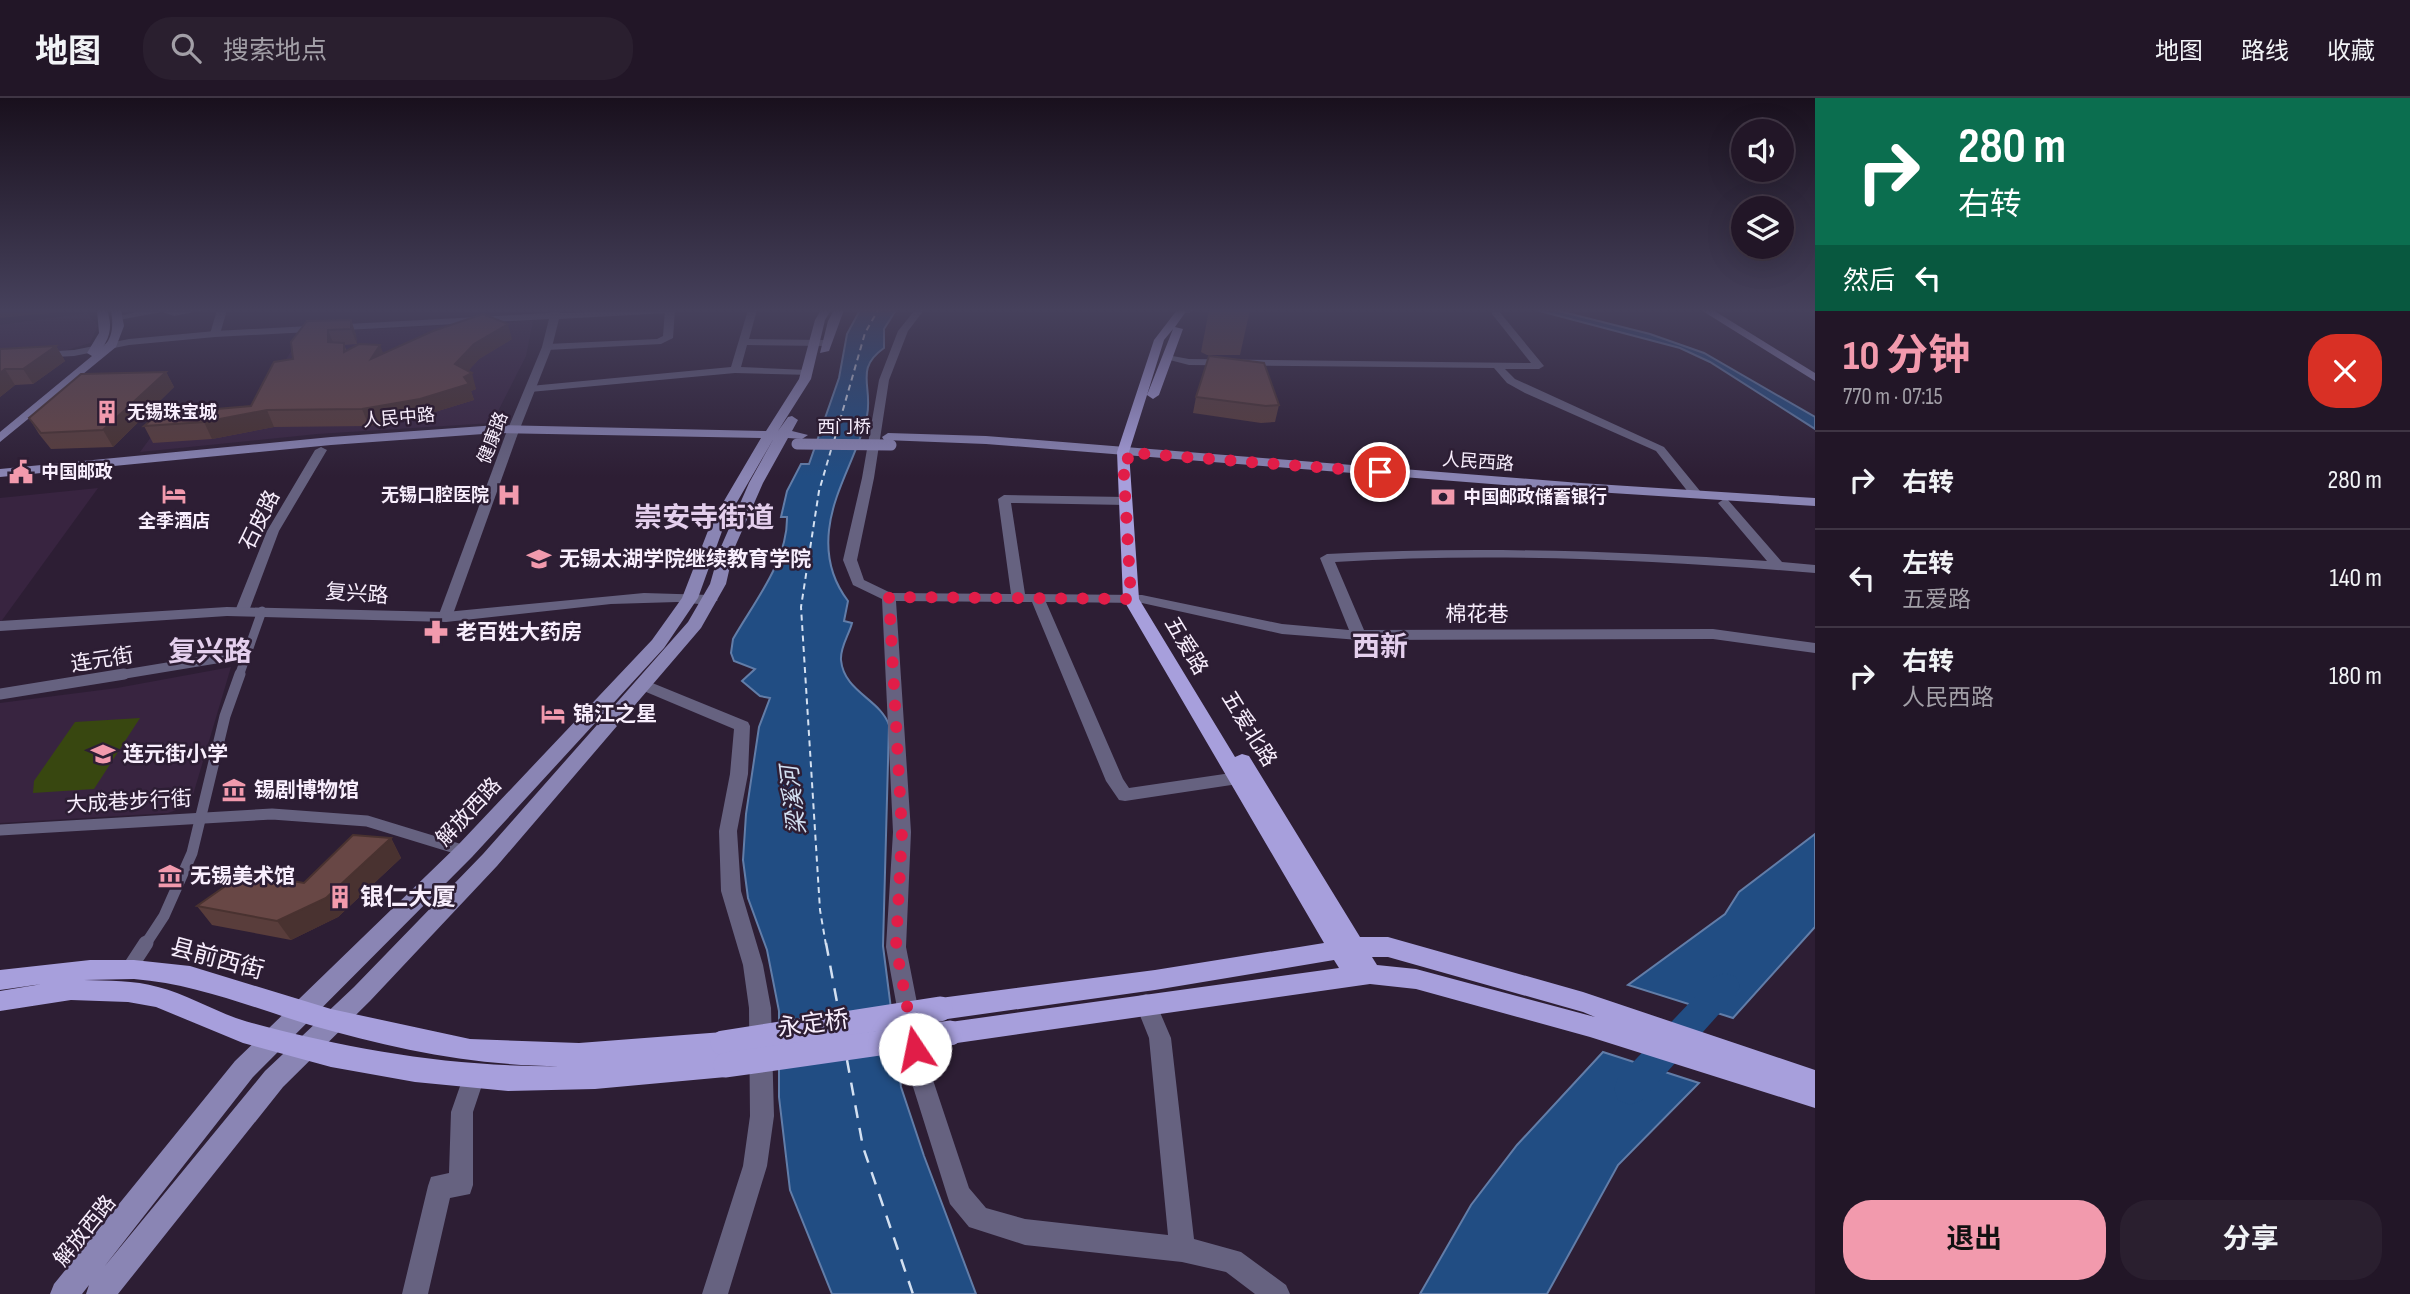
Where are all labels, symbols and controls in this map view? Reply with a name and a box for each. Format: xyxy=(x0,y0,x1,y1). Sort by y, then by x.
search box xyxy=(143,17,633,80)
icon: search xyxy=(167,29,205,67)
text: 地图 xyxy=(35,32,101,72)
text: 搜索地点 xyxy=(223,36,327,67)
text: 地图 xyxy=(2155,37,2203,66)
text: 路线 xyxy=(2241,37,2289,66)
text: 收藏 xyxy=(2327,37,2375,66)
text: 280 m xyxy=(1958,118,2066,177)
map controls xyxy=(1731,119,1794,259)
button: sound xyxy=(1731,119,1794,182)
icon: right xyxy=(1843,126,1934,217)
text: 右转 xyxy=(1958,186,2022,225)
button: layers xyxy=(1731,196,1794,259)
icon: left xyxy=(1909,259,1947,297)
text: 然后 xyxy=(1843,266,1895,297)
text: 10 分钟 xyxy=(1843,331,1970,382)
button: close xyxy=(2308,334,2382,408)
text: 770 m · 07:15 xyxy=(1843,383,1943,411)
building icon: 无锡珠宝城 xyxy=(93,398,121,426)
place label: 无锡珠宝城 xyxy=(127,402,217,423)
street label: 人民中路 xyxy=(362,404,436,432)
street label: 健康路 xyxy=(474,409,512,467)
street label: 西门桥 xyxy=(817,417,871,438)
pin xyxy=(1350,442,1410,502)
street label: 人民西路 xyxy=(1441,449,1515,475)
icon: arrive xyxy=(1361,453,1399,491)
public building icon: 中国邮政 xyxy=(7,458,35,486)
place label: 中国邮政 xyxy=(41,461,113,483)
icon: right xyxy=(1843,461,1881,499)
text: 280 m xyxy=(2327,465,2382,496)
text: 右转 xyxy=(1902,468,1954,499)
hotel icon: 全季酒店 xyxy=(160,480,188,508)
hospital icon: 无锡口腔医院 xyxy=(495,481,523,509)
bank icon: 中国邮政储蓄银行 xyxy=(1429,483,1457,511)
place label: 无锡口腔医院 xyxy=(381,485,489,506)
street label: 石皮路 xyxy=(235,486,285,554)
place label: 中国邮政储蓄银行 xyxy=(1463,486,1607,508)
district label: 崇安寺街道 xyxy=(634,502,774,535)
place label: 全季酒店 xyxy=(138,511,210,532)
school or university icon: 无锡太湖学院继续教育学院 xyxy=(525,545,553,573)
place label: 无锡太湖学院继续教育学院 xyxy=(559,547,811,572)
text: 左转 xyxy=(1902,549,1954,580)
icon: left xyxy=(1843,559,1881,597)
text: 140 m xyxy=(2330,563,2382,594)
street label: 复兴路 xyxy=(325,579,389,609)
text: 五爱路 xyxy=(1902,586,1971,614)
street label: 棉花巷 xyxy=(1446,602,1509,627)
street label: 五爱路 xyxy=(1159,613,1213,679)
pharmacy icon: 老百姓大药房 xyxy=(422,618,450,646)
place label: 老百姓大药房 xyxy=(456,620,582,645)
district label: 西新 xyxy=(1352,631,1408,664)
district label: 复兴路 xyxy=(168,636,252,669)
street label: 连元街 xyxy=(69,643,135,677)
text: 右转 xyxy=(1902,647,1954,678)
icon: right xyxy=(1843,657,1881,695)
text: 180 m xyxy=(2329,661,2382,692)
text: 人民西路 xyxy=(1902,684,1994,712)
street label: 五爱北路 xyxy=(1216,687,1282,771)
hotel icon: 锦江之星 xyxy=(539,700,567,728)
place label: 锦江之星 xyxy=(573,702,657,727)
school or university icon: 连元街小学 xyxy=(89,740,117,768)
place label: 连元街小学 xyxy=(123,742,228,767)
water label: 梁溪河 xyxy=(775,760,812,836)
street label: 解放西路 xyxy=(431,773,507,851)
museum icon: 锡剧博物馆 xyxy=(220,776,248,804)
place label: 锡剧博物馆 xyxy=(254,778,359,803)
street label: 大成巷步行街 xyxy=(65,786,193,818)
museum icon: 无锡美术馆 xyxy=(156,862,184,890)
place label: 无锡美术馆 xyxy=(190,864,295,889)
building icon: 银仁大厦 xyxy=(326,883,354,911)
place label: 银仁大厦 xyxy=(360,883,456,912)
street label: 县前西街 xyxy=(167,933,267,985)
street label: 永定桥 xyxy=(775,1005,851,1043)
position arrow xyxy=(878,1012,952,1086)
street label: 解放西路 xyxy=(49,1190,121,1272)
button: 退出 xyxy=(1843,1200,2106,1280)
button: 分享 xyxy=(2120,1200,2382,1280)

